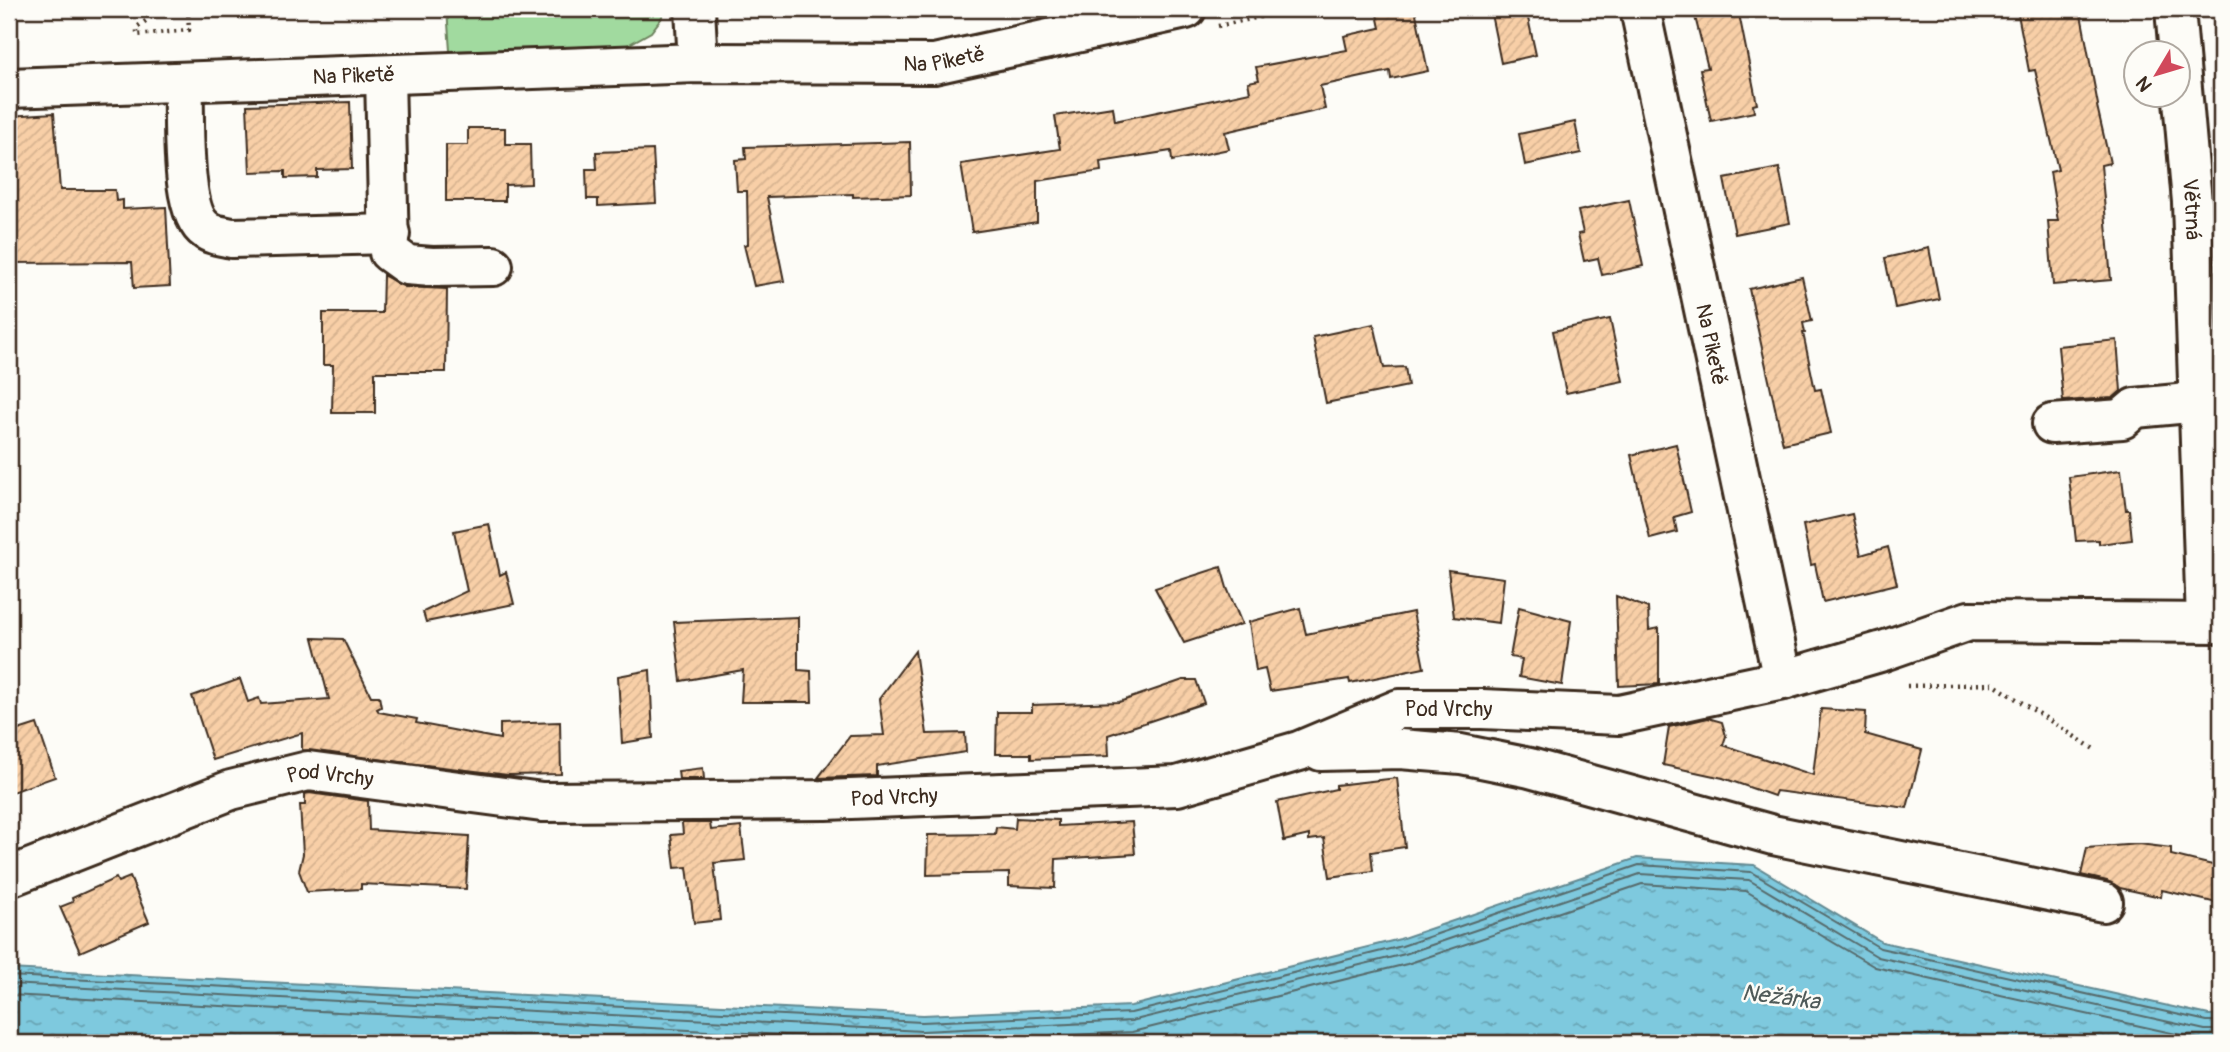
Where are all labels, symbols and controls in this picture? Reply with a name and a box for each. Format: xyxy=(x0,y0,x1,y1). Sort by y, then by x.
north arrow xyxy=(2122,38,2192,108)
street label: Na Piketě xyxy=(903,40,988,78)
street label: Na Piketě xyxy=(312,61,396,90)
text: N xyxy=(2131,71,2158,96)
street label: Větrná xyxy=(2176,177,2207,240)
street label: Na Piketě xyxy=(1690,301,1733,388)
street label: Pod Vrchy xyxy=(1405,696,1493,723)
street label: Pod Vrchy xyxy=(284,758,375,793)
street label: Pod Vrchy xyxy=(850,782,938,813)
water label: Nežárka xyxy=(1740,978,1823,1016)

